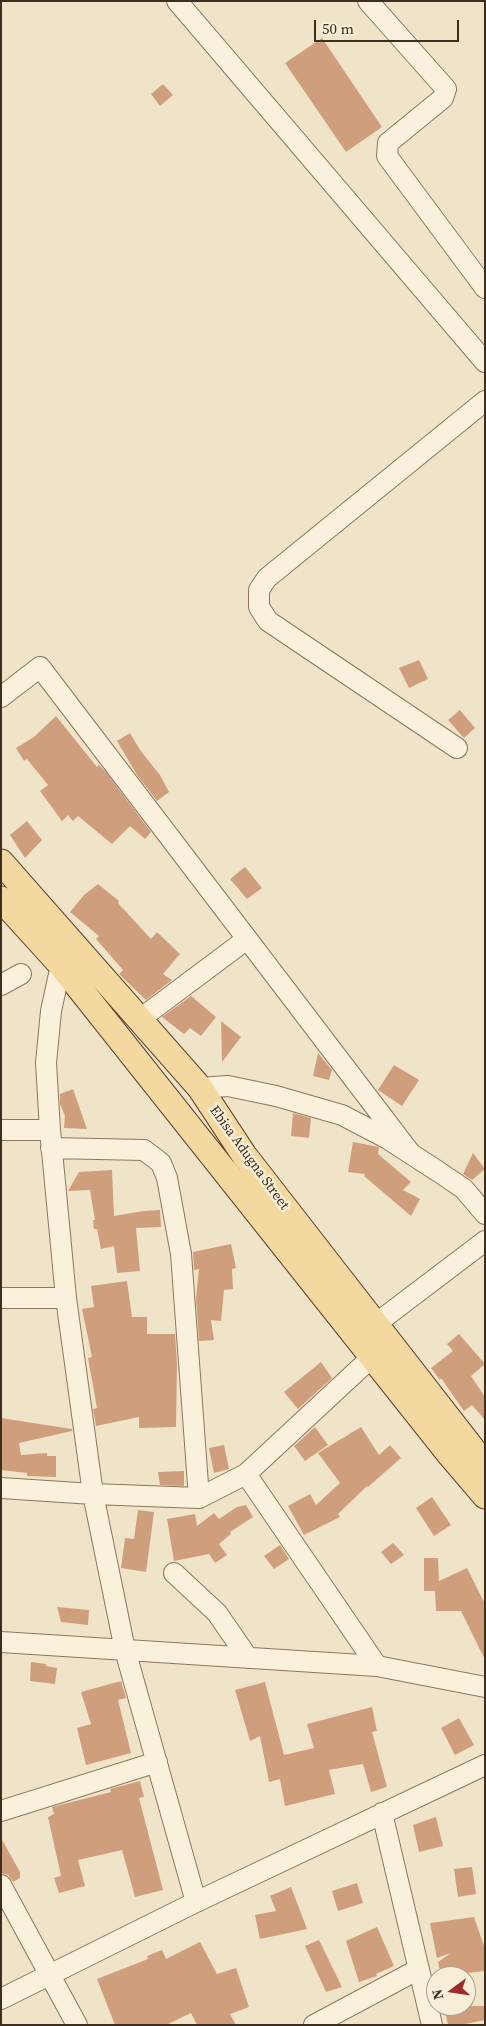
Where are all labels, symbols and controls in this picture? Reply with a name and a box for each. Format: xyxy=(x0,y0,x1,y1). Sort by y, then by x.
scale bar xyxy=(316,10,461,42)
text: 50 m xyxy=(322,18,354,39)
street label: Ebisa Adugna Street xyxy=(206,1103,292,1213)
north arrow xyxy=(426,1966,476,2016)
text: N xyxy=(426,1987,448,2002)

